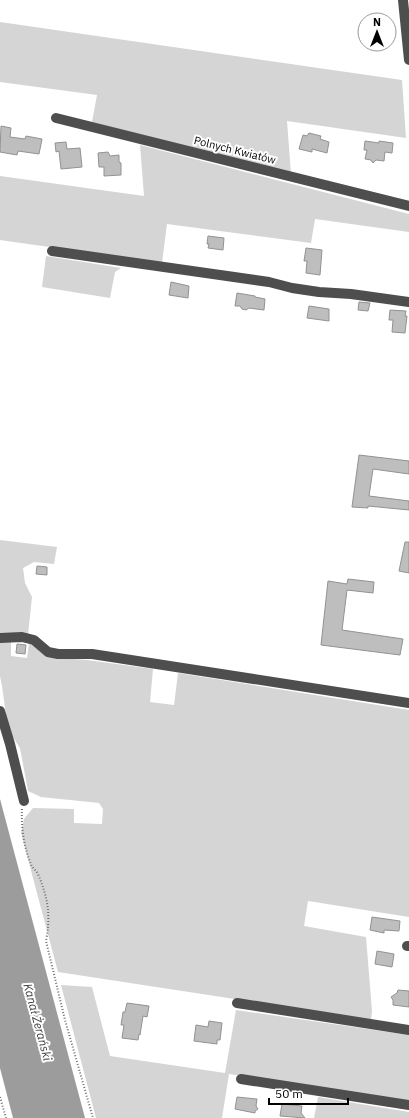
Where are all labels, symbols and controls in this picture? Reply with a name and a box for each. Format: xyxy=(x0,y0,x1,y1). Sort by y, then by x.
north arrow xyxy=(357,12,397,52)
text: N xyxy=(373,15,381,29)
street label: Polnych Kwiatów xyxy=(193,133,278,167)
water label: Kanał Żerański xyxy=(20,982,56,1063)
scale bar xyxy=(269,1080,348,1106)
text: 50 m xyxy=(275,1086,303,1101)

